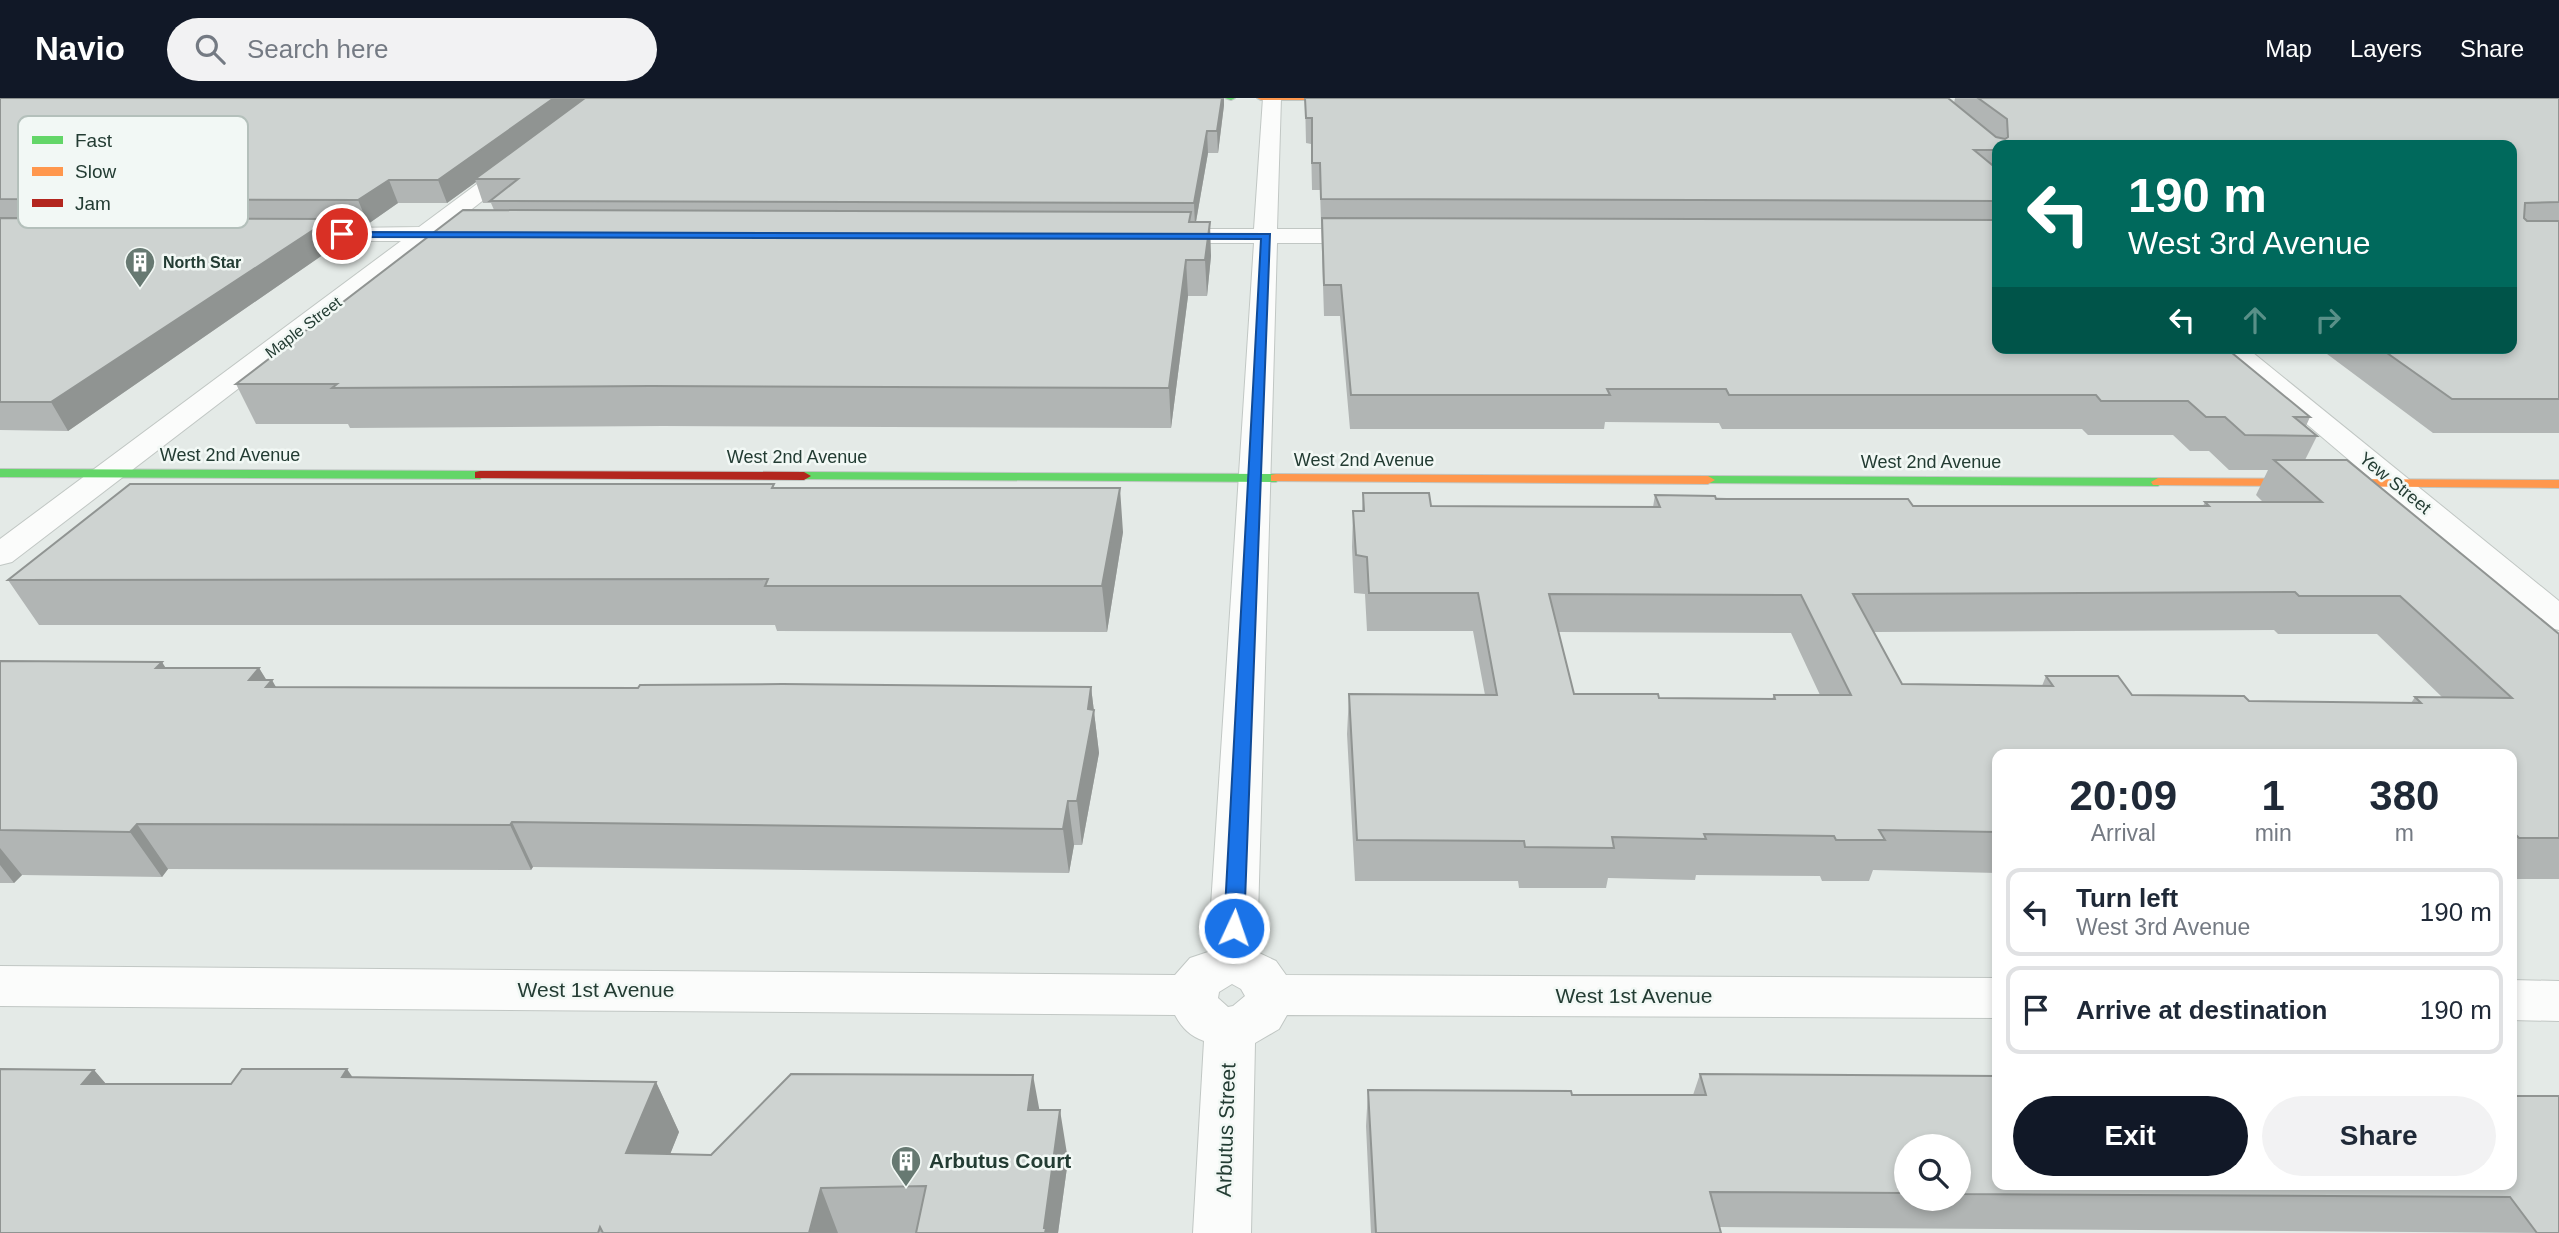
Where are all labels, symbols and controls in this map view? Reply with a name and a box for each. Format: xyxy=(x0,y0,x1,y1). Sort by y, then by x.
search box xyxy=(167,18,657,81)
text: Navio xyxy=(35,30,125,67)
icon: search xyxy=(191,30,229,68)
text: Search here xyxy=(247,34,389,64)
text: Map xyxy=(2265,35,2312,62)
text: Layers xyxy=(2350,35,2422,62)
text: Share xyxy=(2460,35,2524,62)
legend xyxy=(18,116,248,228)
text: Fast xyxy=(75,130,113,151)
text: Slow xyxy=(75,161,116,182)
icon: left xyxy=(2013,168,2104,259)
text: 190 m xyxy=(2128,168,2267,222)
text: Jam xyxy=(75,193,111,214)
pin xyxy=(312,204,372,264)
icon: arrive xyxy=(323,215,361,253)
text: West 3rd Avenue xyxy=(2128,225,2371,261)
building icon: North Star xyxy=(123,245,157,289)
place label: North Star xyxy=(163,254,241,271)
street label: Maple Street xyxy=(262,293,345,361)
icon: left xyxy=(2163,301,2201,339)
icon: ahead xyxy=(2236,301,2274,339)
icon: right xyxy=(2309,301,2347,339)
street label: West 2nd Avenue xyxy=(160,445,300,465)
street label: West 2nd Avenue xyxy=(727,447,867,467)
street label: Yew Street xyxy=(2355,448,2435,518)
street label: West 2nd Avenue xyxy=(1294,450,1434,470)
street label: West 2nd Avenue xyxy=(1861,452,2001,472)
text: 20:09 xyxy=(2070,772,2177,819)
text: 1 xyxy=(2261,772,2285,819)
text: 380 xyxy=(2369,772,2439,819)
text: Arrival xyxy=(2091,820,2156,846)
text: min xyxy=(2255,820,2292,846)
text: m xyxy=(2395,820,2414,846)
text: Turn left xyxy=(2076,883,2178,913)
position arrow xyxy=(1197,891,1271,965)
icon: left xyxy=(2017,893,2055,931)
text: 190 m xyxy=(2420,897,2492,927)
text: West 3rd Avenue xyxy=(2076,914,2250,940)
street label: West 1st Avenue xyxy=(518,978,674,1001)
street label: West 1st Avenue xyxy=(1556,984,1712,1007)
icon: arrive xyxy=(2017,991,2055,1029)
text: Arrive at destination xyxy=(2076,995,2327,1025)
text: 190 m xyxy=(2420,995,2492,1025)
street label: Arbutus Street xyxy=(1212,1062,1239,1197)
button: Exit xyxy=(2013,1096,2248,1176)
button: Share xyxy=(2262,1096,2496,1176)
map controls xyxy=(1894,1134,1971,1211)
button: search xyxy=(1894,1134,1971,1211)
building icon: Arbutus Court xyxy=(889,1144,923,1188)
place label: Arbutus Court xyxy=(929,1149,1071,1172)

